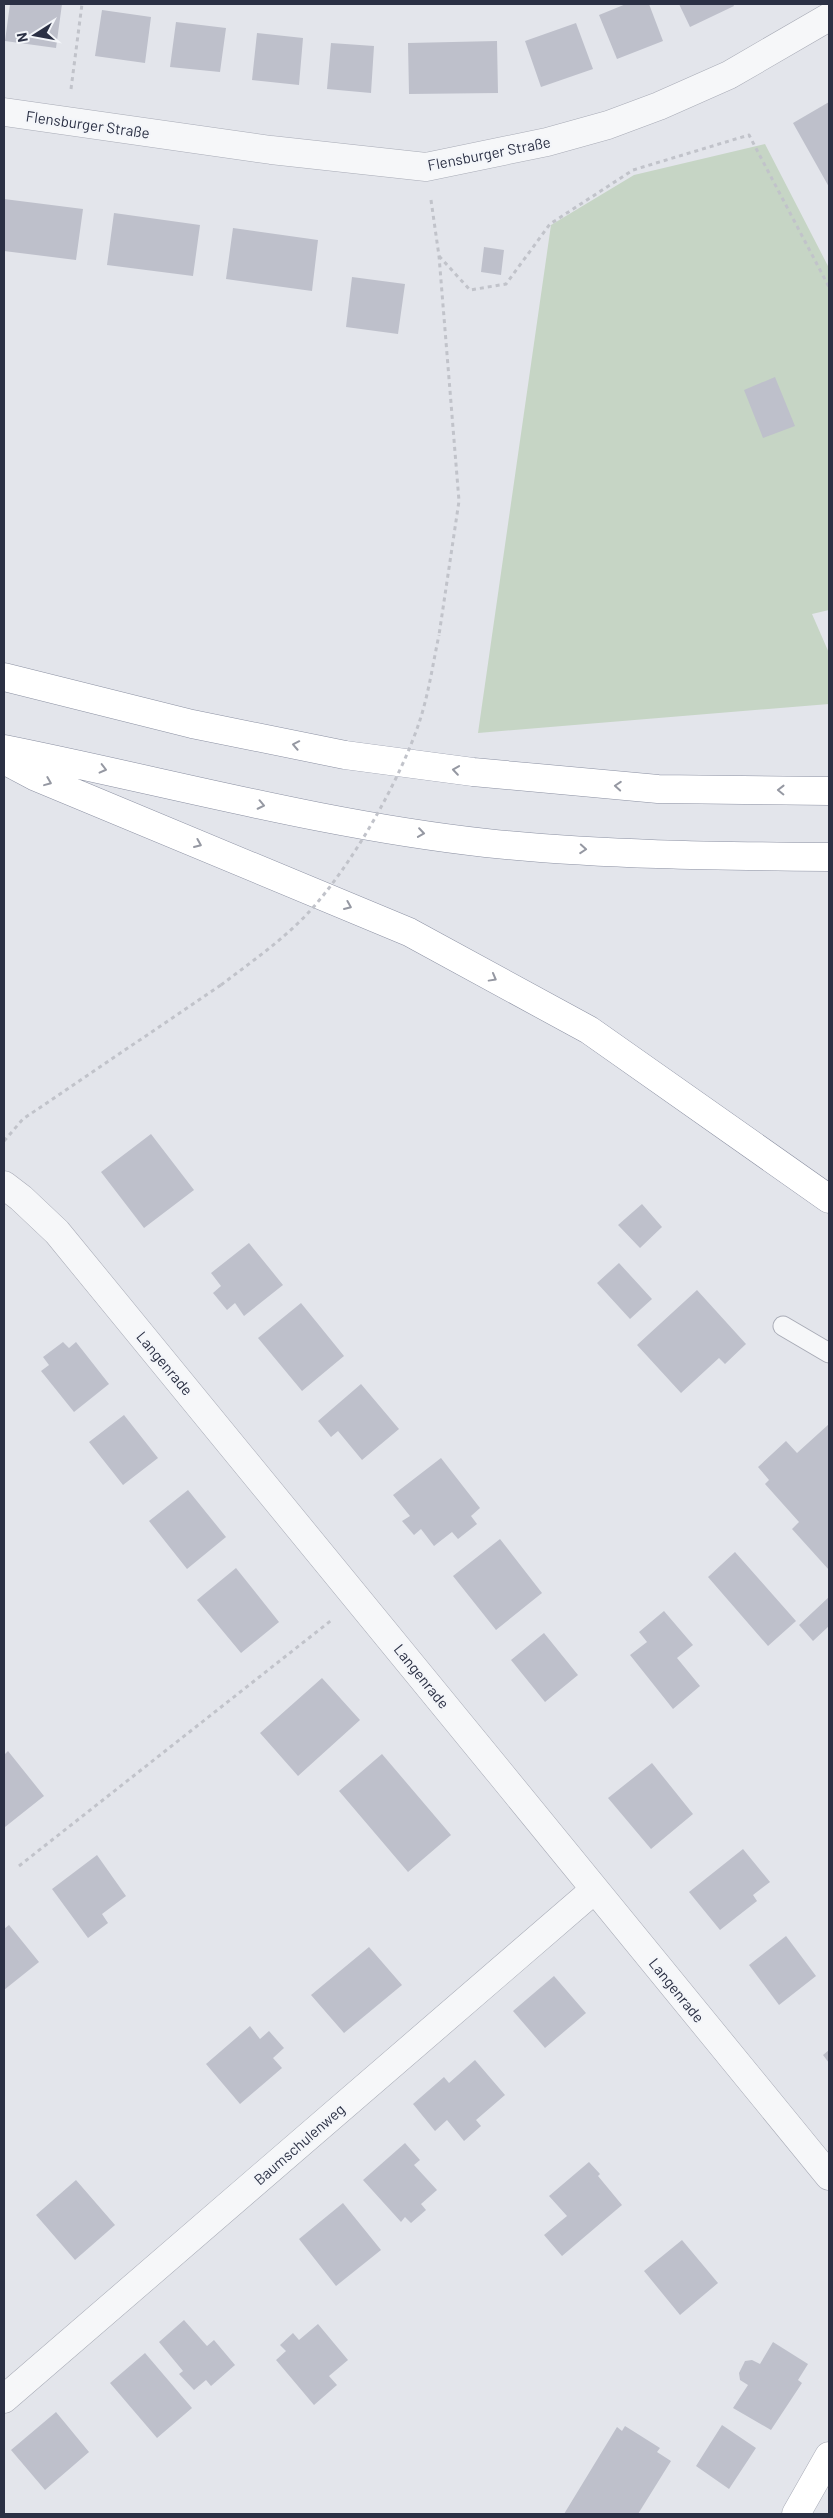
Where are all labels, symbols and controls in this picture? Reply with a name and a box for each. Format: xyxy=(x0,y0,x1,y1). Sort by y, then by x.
north arrow xyxy=(10,10,60,60)
text: N xyxy=(13,31,31,44)
street label: Flensburger Straße xyxy=(25,106,151,142)
street label: Flensburger Straße xyxy=(426,132,552,174)
one-way arrow xyxy=(292,740,300,751)
one-way arrow xyxy=(98,763,107,774)
one-way arrow xyxy=(452,765,460,776)
one-way arrow xyxy=(43,776,51,786)
one-way arrow xyxy=(614,781,622,792)
one-way arrow xyxy=(776,785,784,796)
one-way arrow xyxy=(257,800,266,810)
one-way arrow xyxy=(417,828,426,838)
one-way arrow xyxy=(193,837,202,848)
one-way arrow xyxy=(579,844,587,855)
one-way arrow xyxy=(343,900,352,910)
one-way arrow xyxy=(488,971,497,981)
street label: Langenrade xyxy=(133,1327,197,1399)
street label: Langenrade xyxy=(391,1640,453,1712)
street label: Langenrade xyxy=(646,1954,708,2026)
street label: Baumschulenweg xyxy=(250,2100,348,2188)

